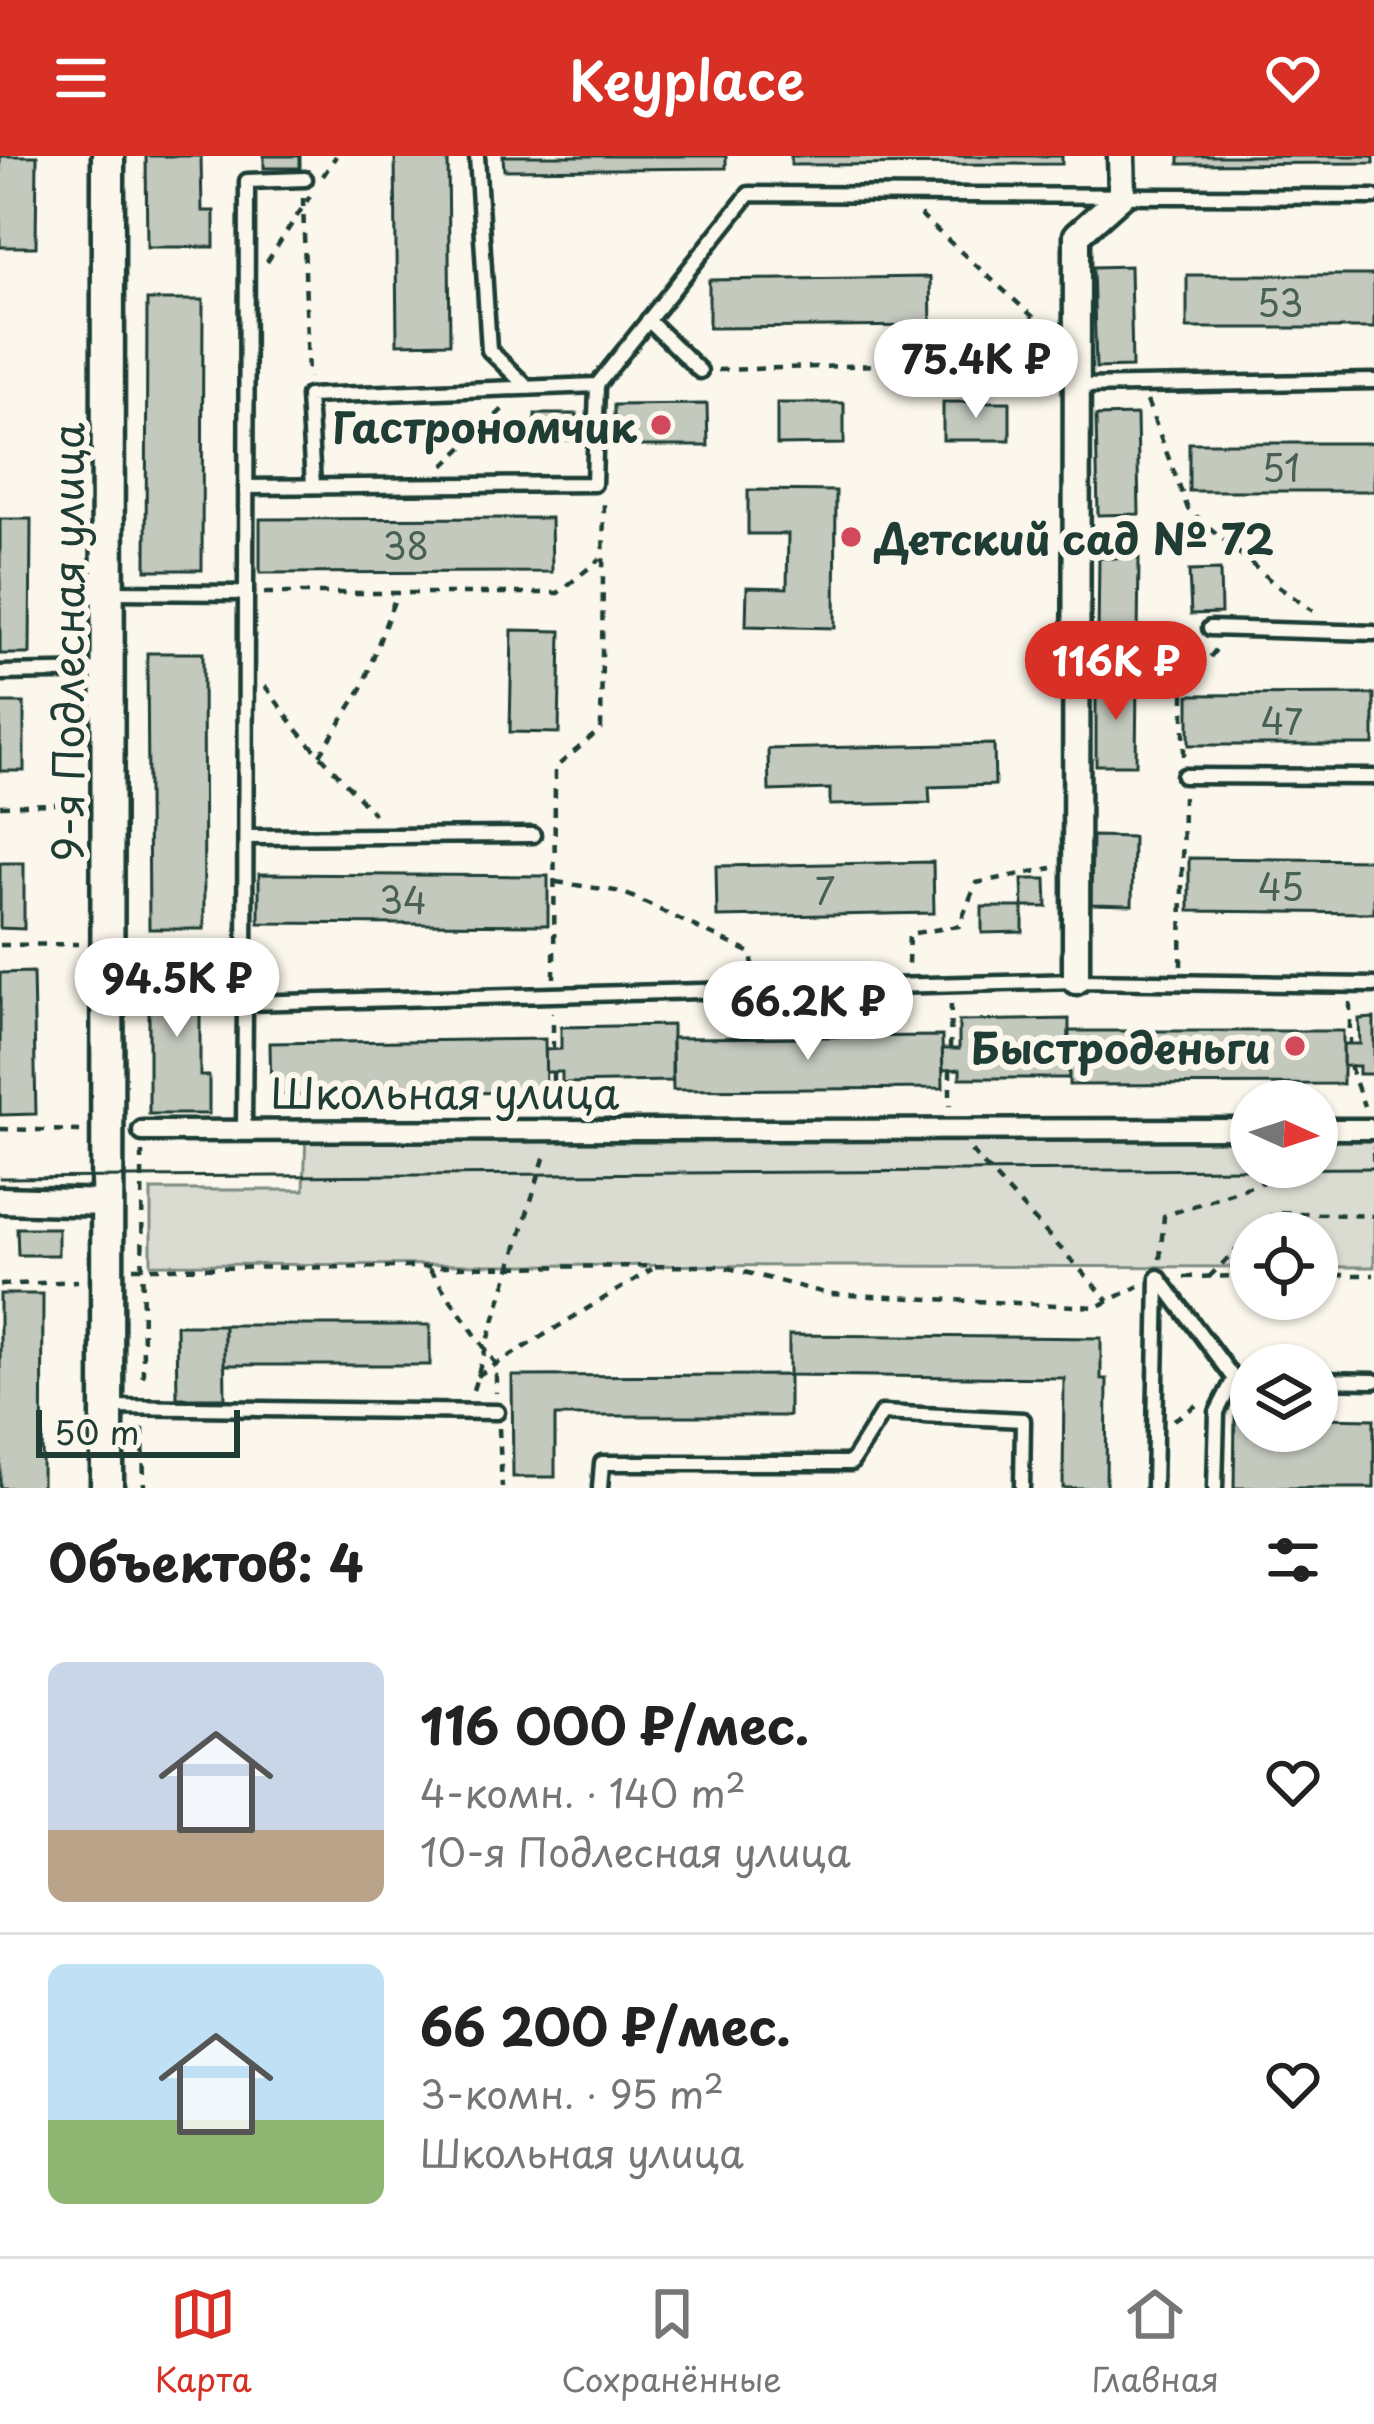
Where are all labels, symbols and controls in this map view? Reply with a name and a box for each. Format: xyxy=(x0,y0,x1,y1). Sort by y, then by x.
text: Keyplace xyxy=(569,38,805,119)
icon: menu xyxy=(48,45,114,111)
icon: heart xyxy=(1260,45,1326,111)
house number: 53 xyxy=(1257,275,1303,329)
pin: 75.4K ₽ xyxy=(865,319,1087,421)
text: 75.4K ₽ xyxy=(901,328,1051,387)
place label: Гастрономчик xyxy=(332,394,637,457)
marker: Гастрономчик xyxy=(648,412,674,438)
street label: 9-я Подлесная улица xyxy=(35,422,98,861)
house number: 51 xyxy=(1262,440,1300,494)
place label: Детский сад № 72 xyxy=(873,506,1274,569)
house number: 38 xyxy=(383,518,429,572)
marker: Детский сад № 72 xyxy=(838,524,864,550)
pin: 116K ₽ xyxy=(1018,621,1214,723)
text: 116K ₽ xyxy=(1052,630,1180,689)
house number: 47 xyxy=(1261,693,1303,747)
house number: 45 xyxy=(1258,859,1304,913)
house number: 7 xyxy=(815,863,835,917)
house number: 34 xyxy=(379,872,427,926)
pin: 94.5K ₽ xyxy=(66,938,288,1040)
text: 94.5K ₽ xyxy=(101,947,253,1006)
pin: 66.2K ₽ xyxy=(697,961,919,1063)
text: 66.2K ₽ xyxy=(730,970,886,1029)
place label: Быстроденьги xyxy=(971,1015,1271,1078)
marker: Быстроденьги xyxy=(1282,1033,1308,1059)
street label: Школьная улица xyxy=(271,1060,620,1123)
north arrow xyxy=(1230,1080,1338,1188)
map controls xyxy=(1230,1080,1338,1452)
button: locate xyxy=(1230,1212,1338,1320)
button: layers xyxy=(1230,1344,1338,1452)
scale bar xyxy=(36,1404,240,1457)
text: 50 m xyxy=(54,1406,140,1456)
text: Объектов: 4 xyxy=(48,1522,364,1599)
icon: filters xyxy=(1260,1527,1326,1593)
text: 116 000 ₽/мес. xyxy=(420,1685,809,1762)
icon: home xyxy=(144,1710,288,1854)
icon: heart xyxy=(1260,1749,1326,1815)
text: 4-комн. · 140 m² xyxy=(420,1762,746,1821)
text: 10-я Подлесная улица xyxy=(420,1821,851,1880)
text: 66 200 ₽/мес. xyxy=(420,1986,791,2063)
icon: home xyxy=(144,2012,288,2156)
icon: heart xyxy=(1260,2051,1326,2117)
text: 3-комн. · 95 m² xyxy=(420,2063,724,2122)
text: Школьная улица xyxy=(420,2122,744,2181)
tab: Карта xyxy=(155,2281,252,2403)
tab: Сохранённые xyxy=(561,2281,782,2403)
tab: Главная xyxy=(1091,2281,1219,2403)

